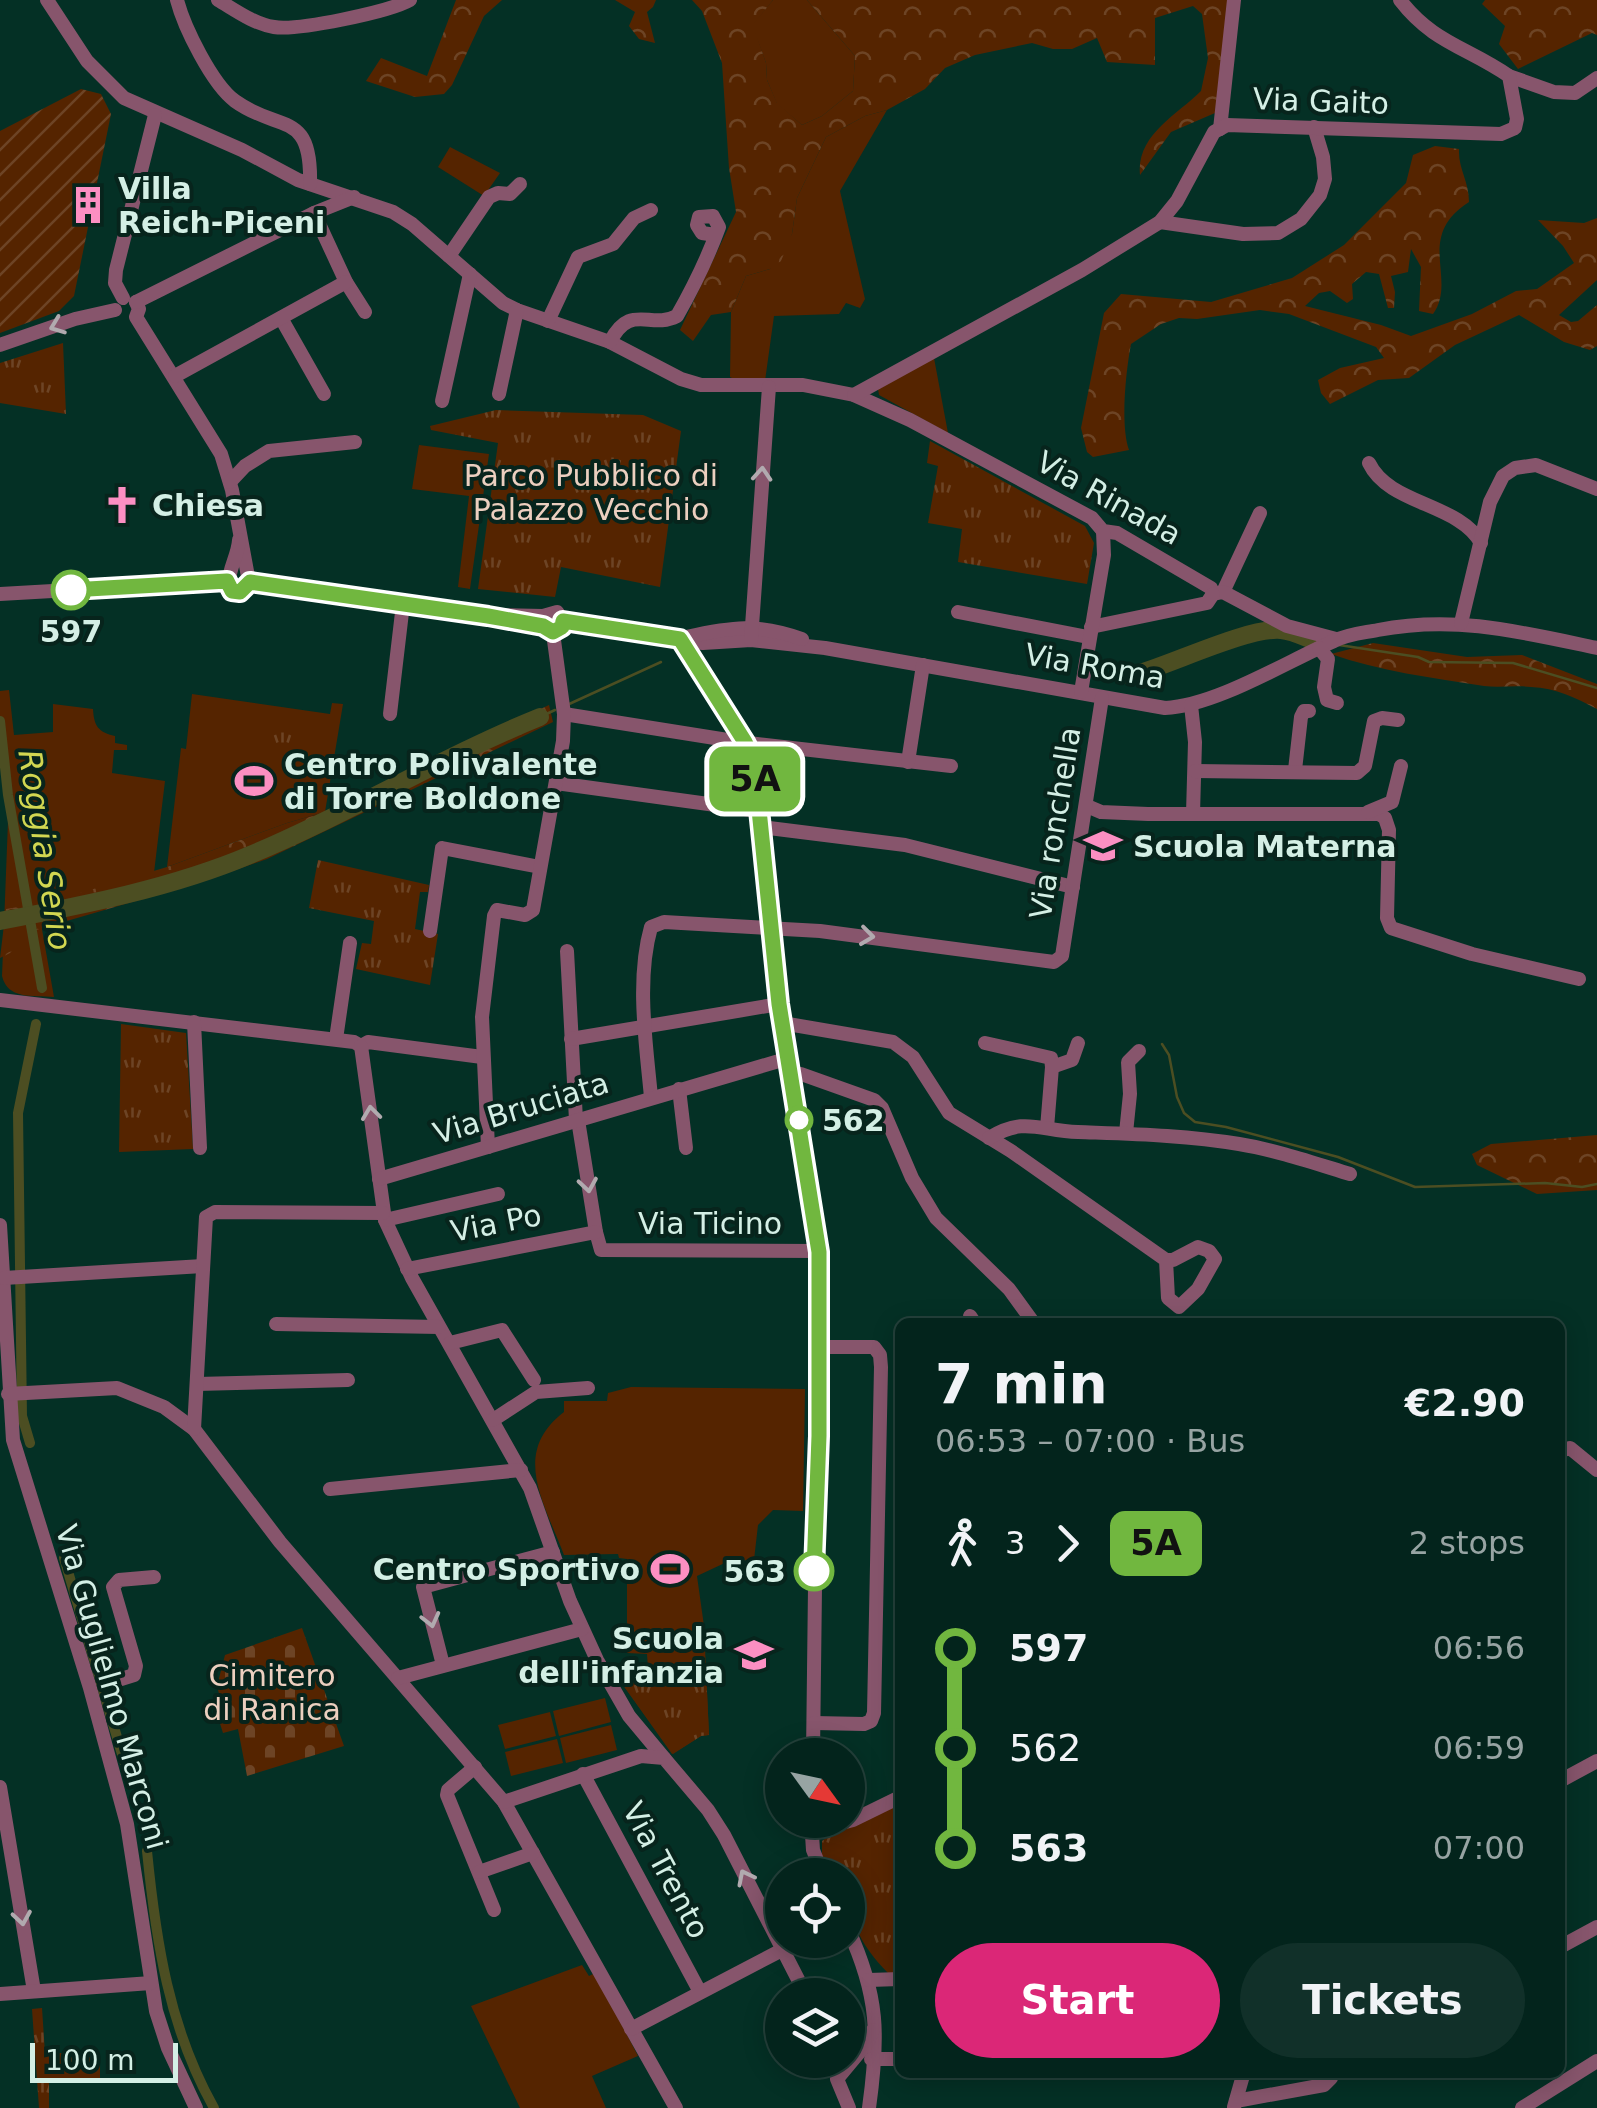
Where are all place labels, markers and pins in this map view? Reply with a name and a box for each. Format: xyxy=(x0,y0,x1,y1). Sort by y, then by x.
place label: Villa Reich-Piceni xyxy=(118,171,325,240)
building icon: Villa Reich-Piceni xyxy=(67,184,109,226)
church icon: Chiesa xyxy=(101,484,143,526)
place label: Chiesa xyxy=(152,488,264,523)
marker: 597 xyxy=(52,571,90,609)
place label: 597 xyxy=(40,614,102,649)
place label: Centro Polivalente di Torre Boldone xyxy=(284,747,598,816)
sports icon: Centro Polivalente di Torre Boldone xyxy=(233,760,275,802)
school or university icon: Scuola Materna xyxy=(1082,825,1124,867)
place label: Scuola Materna xyxy=(1133,829,1397,864)
place label: 562 xyxy=(822,1103,885,1138)
marker: 562 xyxy=(786,1107,812,1133)
sports icon: Centro Sportivo xyxy=(649,1548,691,1590)
place label: Centro Sportivo xyxy=(373,1552,640,1587)
marker: 563 xyxy=(795,1552,833,1590)
place label: 563 xyxy=(723,1554,786,1589)
place label: Scuola dell'infanzia xyxy=(518,1621,724,1690)
school or university icon: Scuola dell'infanzia xyxy=(733,1634,775,1676)

